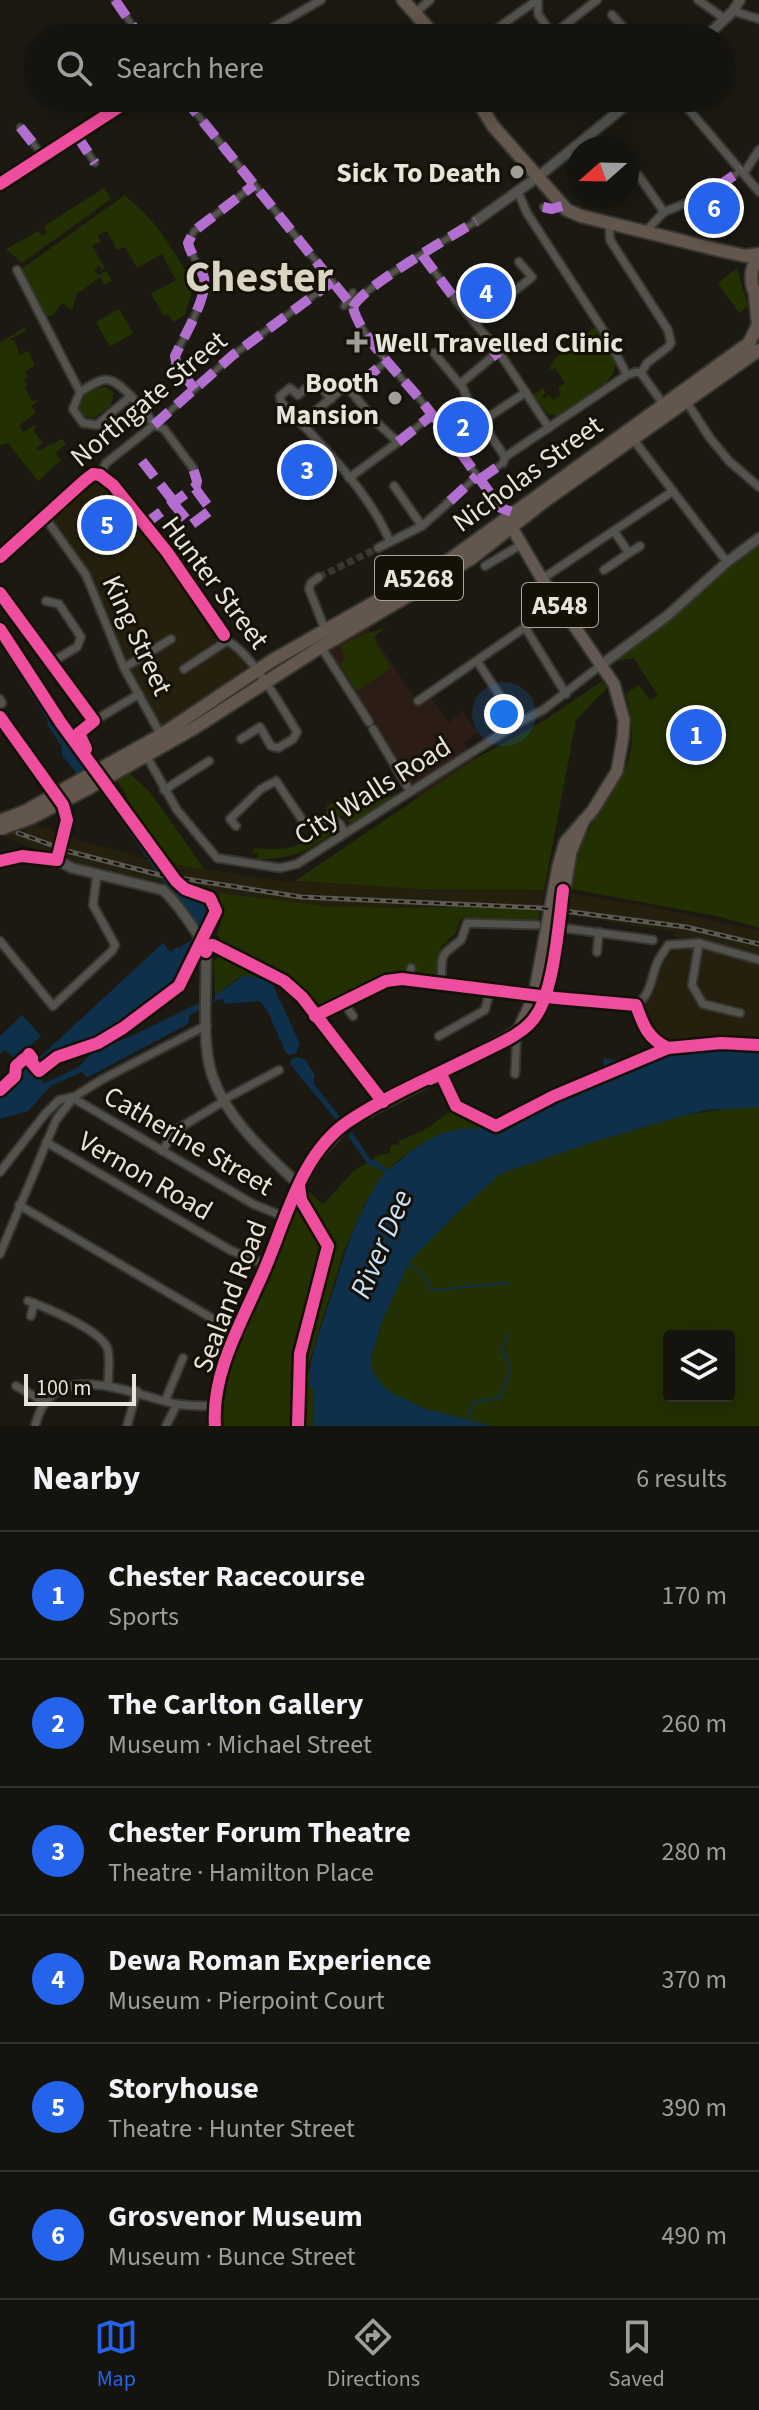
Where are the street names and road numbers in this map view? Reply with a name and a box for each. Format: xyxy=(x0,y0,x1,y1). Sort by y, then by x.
street label: Northgate Street xyxy=(62,321,236,476)
street label: Nicholas Street xyxy=(444,405,611,542)
street label: Hunter Street xyxy=(152,508,279,658)
road number: A5268 xyxy=(375,556,463,600)
street label: King Street xyxy=(92,569,183,702)
road number: A548 xyxy=(522,583,598,627)
street label: City Walls Road xyxy=(286,727,459,855)
street label: Catherine Street xyxy=(96,1076,281,1206)
street label: Vernon Road xyxy=(71,1121,220,1230)
street label: Sealand Road xyxy=(183,1214,277,1378)

